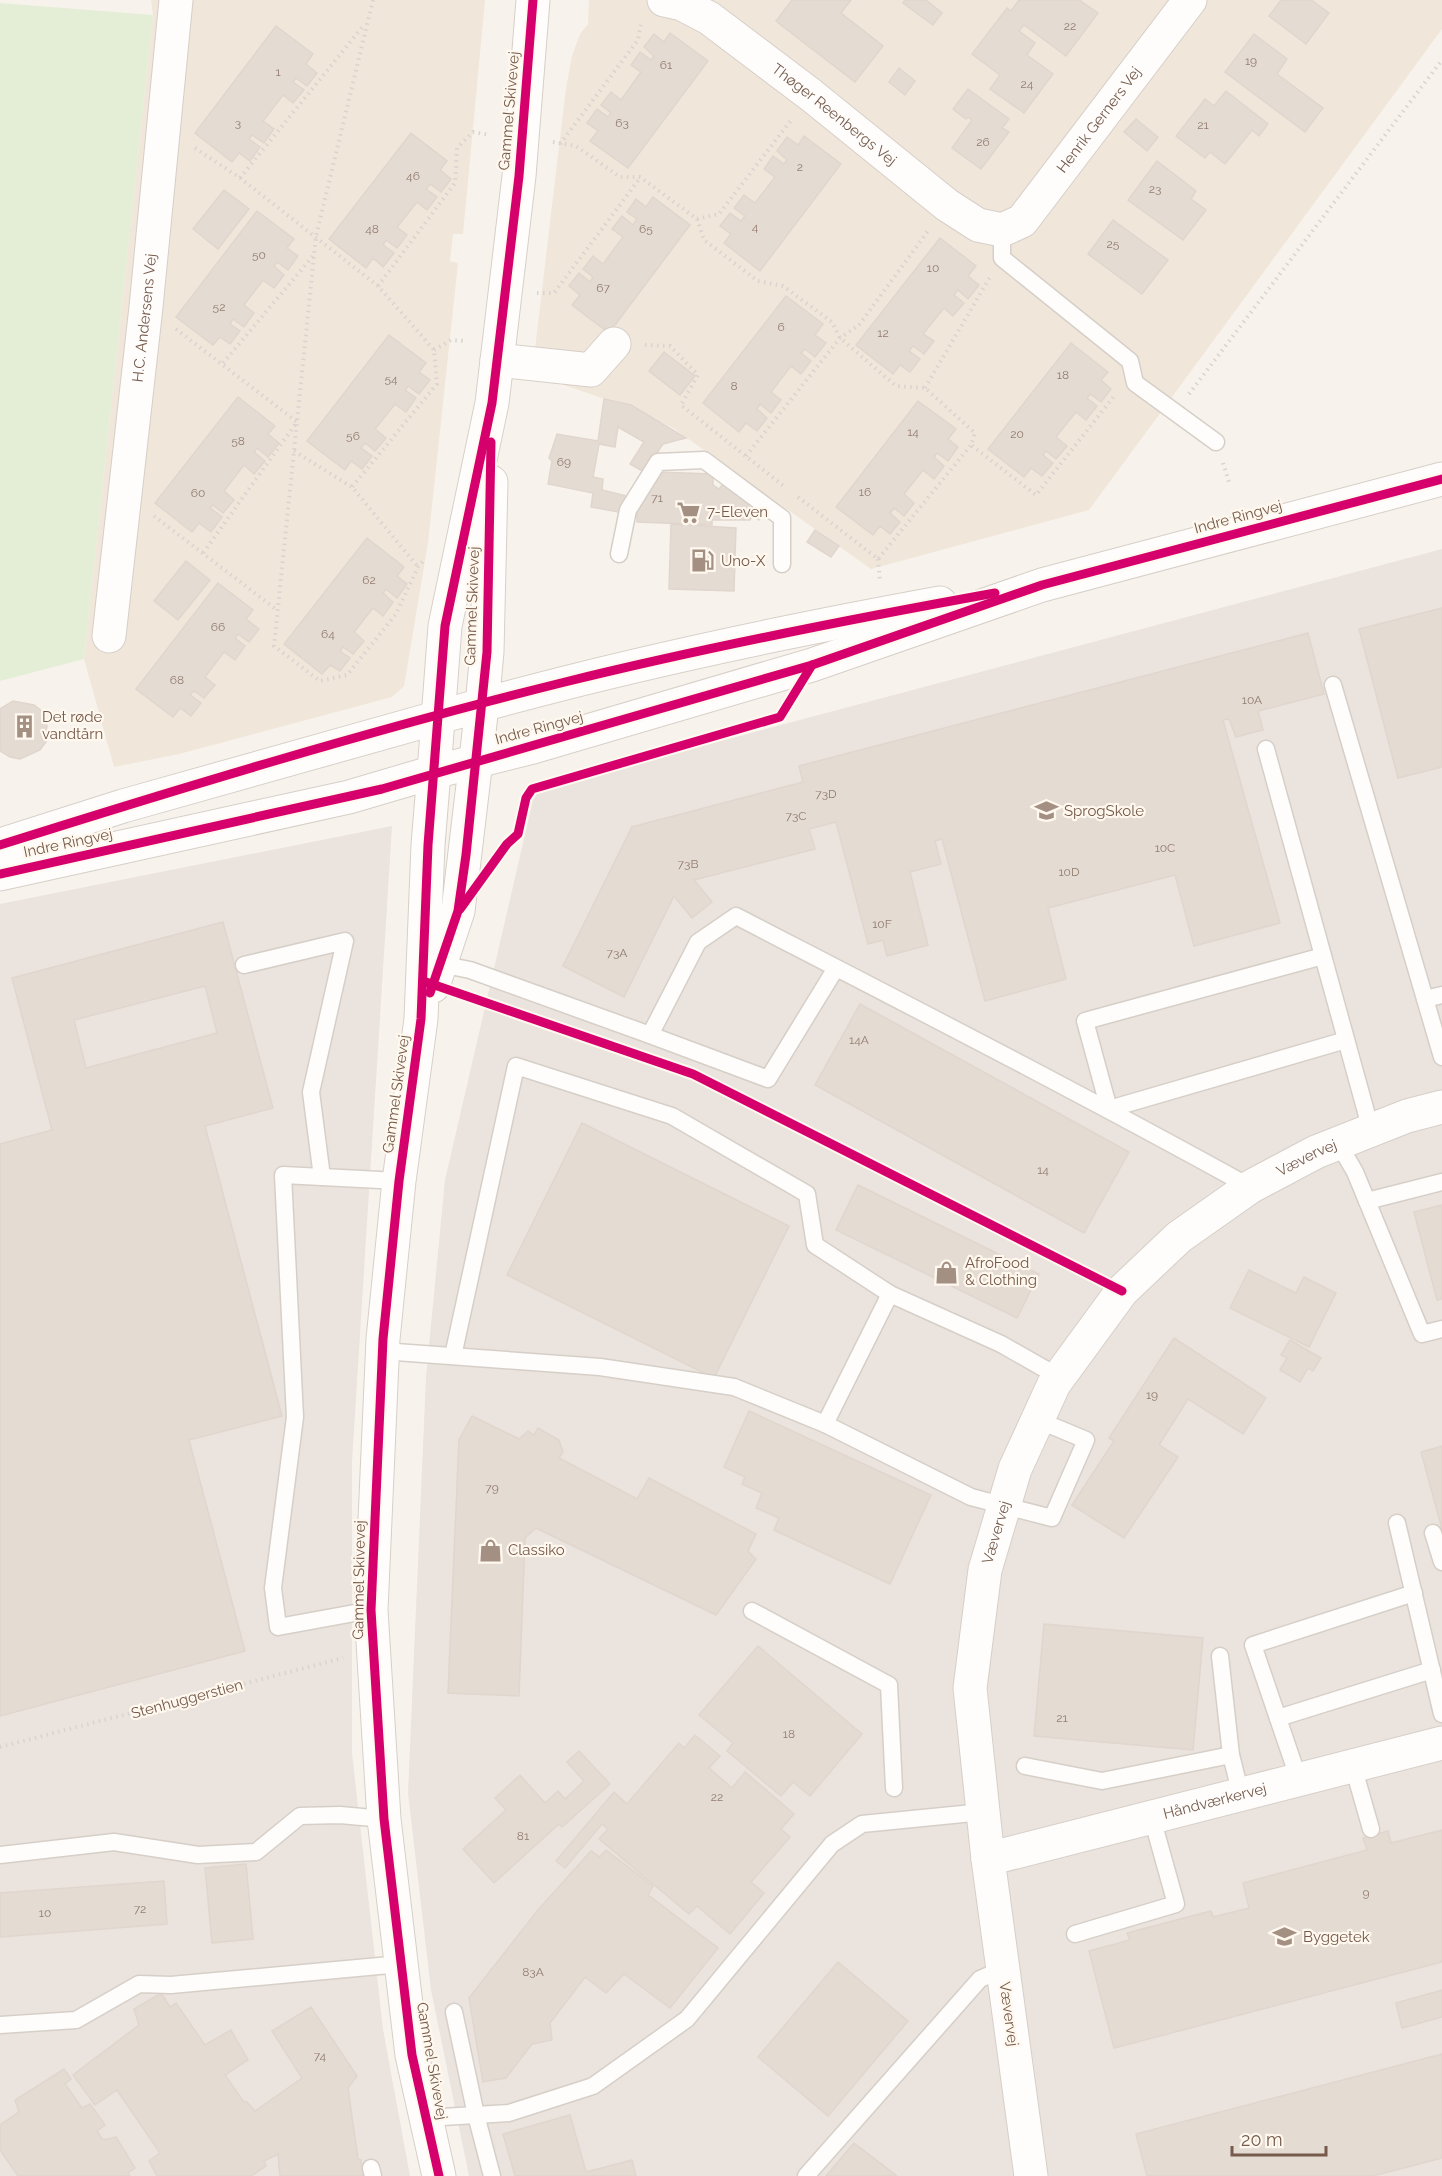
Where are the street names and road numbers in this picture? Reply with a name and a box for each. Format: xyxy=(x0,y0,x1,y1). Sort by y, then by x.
street label: Gammel Skivevej xyxy=(495,51,523,171)
street label: Thøger Reenbergs Vej xyxy=(768,60,900,170)
street label: Henrik Gerners Vej xyxy=(1053,63,1145,176)
street label: H.C. Andersens Vej xyxy=(129,253,160,383)
street label: Indre Ringvej xyxy=(1192,497,1284,537)
street label: Gammel Skivevej xyxy=(461,546,483,666)
street label: Indre Ringvej xyxy=(493,708,585,748)
street label: Indre Ringvej xyxy=(22,825,114,861)
street label: Gammel Skivevej xyxy=(379,1034,413,1154)
street label: Vævervej xyxy=(1273,1136,1339,1180)
street label: Vævervej xyxy=(978,1499,1014,1566)
street label: Gammel Skivevej xyxy=(349,1520,369,1640)
street label: Stenhuggerstien xyxy=(129,1675,245,1723)
street label: Håndværkervej xyxy=(1161,1779,1268,1823)
street label: Vævervej xyxy=(996,1981,1022,2047)
street label: Gammel Skivevej xyxy=(413,2001,451,2121)

